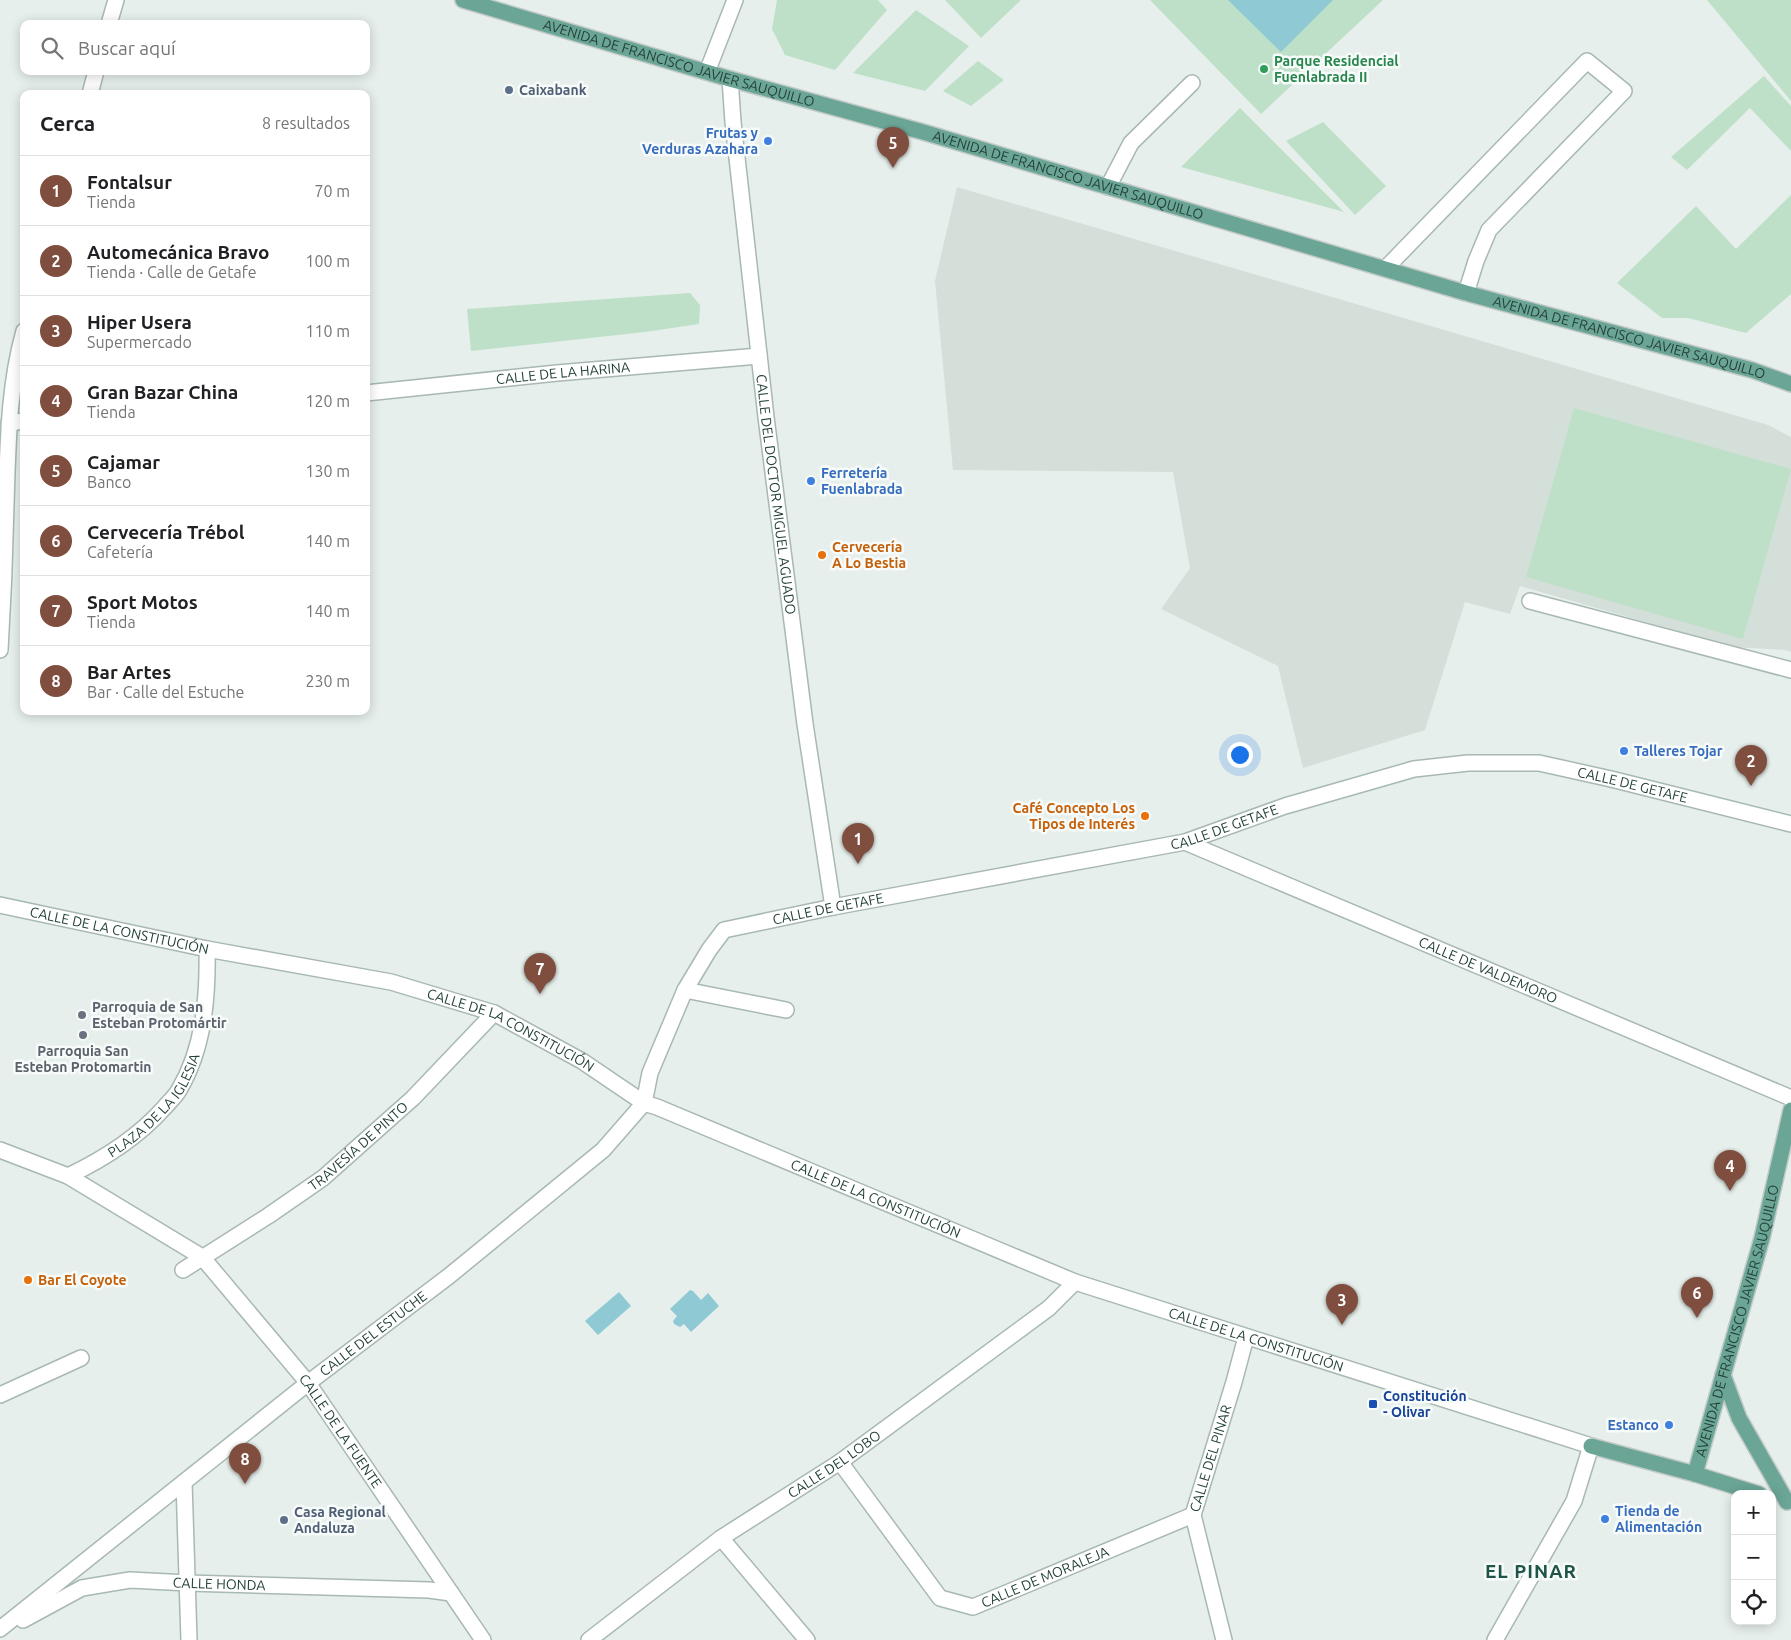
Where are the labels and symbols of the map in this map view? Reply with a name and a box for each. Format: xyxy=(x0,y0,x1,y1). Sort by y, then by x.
street label: AVENIDA DE FRANCISCO JAVIER SAUQUILLO xyxy=(541,16,817,110)
place label: Parque Residencial Fuenlabrada II xyxy=(1274,53,1399,85)
marker: Parque Residencial Fuenlabrada II xyxy=(1258,63,1270,75)
place label: Caixabank xyxy=(519,82,587,98)
marker: Caixabank xyxy=(503,84,515,96)
place label: Frutas y Verduras Azahara xyxy=(642,125,759,157)
pin: 5 xyxy=(877,127,909,168)
street label: AVENIDA DE FRANCISCO JAVIER SAUQUILLO xyxy=(931,127,1206,223)
marker: Frutas y Verduras Azahara xyxy=(762,135,774,147)
street label: AVENIDA DE FRANCISCO JAVIER SAUQUILLO xyxy=(1491,293,1768,382)
street label: CALLE DE LA HARINA xyxy=(495,359,631,387)
street label: CALLE DEL DOCTOR MIGUEL AGUADO xyxy=(753,373,799,616)
place label: Ferretería Fuenlabrada xyxy=(821,465,903,497)
marker: Ferretería Fuenlabrada xyxy=(805,475,817,487)
place label: Cervecería A Lo Bestia xyxy=(832,539,906,571)
marker: Cervecería A Lo Bestia xyxy=(816,549,828,561)
your location xyxy=(1227,742,1253,768)
place label: Talleres Tojar xyxy=(1634,743,1723,759)
marker: Talleres Tojar xyxy=(1618,745,1630,757)
pin: 2 xyxy=(1735,745,1767,786)
street label: CALLE DE GETAFE xyxy=(1576,764,1689,806)
place label: Café Concepto Los Tipos de Interés xyxy=(1012,800,1135,832)
street label: CALLE DE GETAFE xyxy=(1169,801,1280,853)
marker: Café Concepto Los Tipos de Interés xyxy=(1139,810,1151,822)
pin: 1 xyxy=(842,823,874,864)
street label: CALLE DE GETAFE xyxy=(771,890,885,928)
street label: CALLE DE LA CONSTITUCIÓN xyxy=(28,904,210,957)
street label: CALLE DE VALDEMORO xyxy=(1416,934,1560,1006)
pin: 7 xyxy=(524,953,556,994)
street label: CALLE DE LA CONSTITUCIÓN xyxy=(425,985,597,1075)
place label: Parroquia de San Esteban Protomártir xyxy=(92,999,227,1031)
marker: Parroquia de San Esteban Protomártir xyxy=(76,1009,88,1021)
marker: Parroquia San Esteban Protomartin xyxy=(77,1029,89,1041)
place label: Parroquia San Esteban Protomartin xyxy=(14,1043,152,1075)
street label: PLAZA DE LA IGLESIA xyxy=(105,1051,203,1160)
street label: TRAVESÍA DE PINTO xyxy=(305,1098,411,1194)
pin: 4 xyxy=(1714,1150,1746,1191)
street label: CALLE DE LA CONSTITUCIÓN xyxy=(788,1156,963,1241)
street label: AVENIDA DE FRANCISCO JAVIER SAUQUILLO xyxy=(1692,1183,1782,1459)
place label: Bar El Coyote xyxy=(38,1272,127,1288)
marker: Bar El Coyote xyxy=(22,1274,34,1286)
pin: 6 xyxy=(1681,1277,1713,1318)
pin: 3 xyxy=(1326,1284,1358,1325)
street label: CALLE DEL ESTUCHE xyxy=(316,1288,430,1379)
street label: CALLE DE LA CONSTITUCIÓN xyxy=(1167,1304,1346,1375)
street label: CALLE DE LA FUENTE xyxy=(296,1371,385,1491)
place label: Constitución - Olivar xyxy=(1383,1388,1467,1420)
marker: Constitución - Olivar xyxy=(1367,1398,1379,1410)
street label: CALLE DEL PINAR xyxy=(1186,1403,1235,1514)
place label: Estanco xyxy=(1607,1417,1659,1433)
marker: Estanco xyxy=(1663,1419,1675,1431)
street label: CALLE DEL LOBO xyxy=(785,1427,884,1501)
pin: 8 xyxy=(229,1443,261,1484)
place label: Tienda de Alimentación xyxy=(1615,1503,1702,1535)
place label: Casa Regional Andaluza xyxy=(294,1504,386,1536)
marker: Tienda de Alimentación xyxy=(1599,1513,1611,1525)
marker: Casa Regional Andaluza xyxy=(278,1514,290,1526)
street label: CALLE DE MORALEJA xyxy=(979,1543,1111,1611)
district label: EL PINAR xyxy=(1485,1560,1577,1582)
street label: CALLE HONDA xyxy=(172,1574,266,1593)

